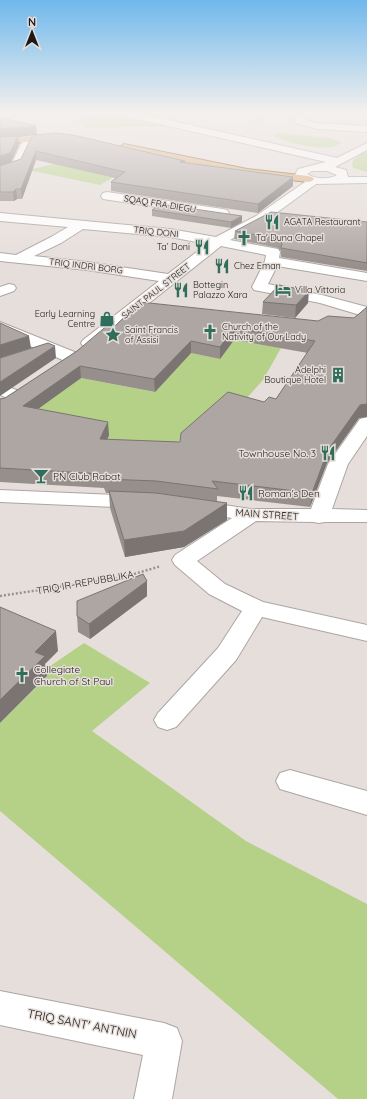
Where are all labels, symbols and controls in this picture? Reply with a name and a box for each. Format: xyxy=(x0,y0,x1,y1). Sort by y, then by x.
north arrow xyxy=(12,12,52,52)
text: N xyxy=(28,15,36,29)
street label: SQAQ FRA DIEGU xyxy=(123,192,197,215)
restaurant icon: AGATA Restaurant xyxy=(263,213,281,231)
place label: AGATA Restaurant xyxy=(284,216,361,227)
street label: TRIQ DONI xyxy=(133,224,179,239)
church icon: Ta' Duna Chapel xyxy=(235,229,253,247)
place label: Ta' Duna Chapel xyxy=(256,232,324,243)
restaurant icon: Ta’ Doni xyxy=(193,238,211,256)
place label: Ta’ Doni xyxy=(157,241,190,252)
street label: TRIQ INDRÌ BORG xyxy=(49,256,124,275)
restaurant icon: Chez Eman xyxy=(213,257,231,275)
street label: SAINT PAUL STREET xyxy=(119,260,193,321)
place label: Chez Eman xyxy=(234,260,281,271)
place label: Bottegin Palazzo Xara xyxy=(193,279,247,300)
restaurant icon: Bottegin Palazzo Xara xyxy=(172,281,190,299)
hotel icon: Villa Vittoria xyxy=(274,281,292,299)
place label: Villa Vittoria xyxy=(295,284,345,295)
place label: Early Learning Centre xyxy=(35,308,95,329)
shop icon: Early Learning Centre xyxy=(98,310,116,328)
place label: Church of the Nativity of Our Lady xyxy=(222,321,306,342)
church icon: Church of the Nativity of Our Lady xyxy=(201,323,219,341)
place label: Saint Francis of Assisi xyxy=(125,324,178,345)
place icon: Saint Francis of Assisi xyxy=(104,326,122,344)
place label: Adelphi Boutique Hotel xyxy=(264,364,326,385)
building icon: Adelphi Boutique Hotel xyxy=(329,366,347,384)
restaurant icon: Townhouse No. 3 xyxy=(319,444,337,462)
place label: Townhouse No. 3 xyxy=(238,447,316,460)
bar icon: PN Club Rabat xyxy=(32,467,50,485)
place label: PN Club Rabat xyxy=(53,470,121,483)
restaurant icon: Roman's Den xyxy=(237,484,255,502)
place label: Roman's Den xyxy=(258,487,320,500)
street label: MAIN STREET xyxy=(235,506,299,523)
street label: TRIQ IR-REPUBBLIKA xyxy=(36,567,135,597)
place label: Collegiate Church of St Paul xyxy=(34,663,113,688)
church icon: Collegiate Church of St Paul xyxy=(13,666,31,684)
street label: TRIQ SANT' ANTNIN xyxy=(26,1006,138,1041)

